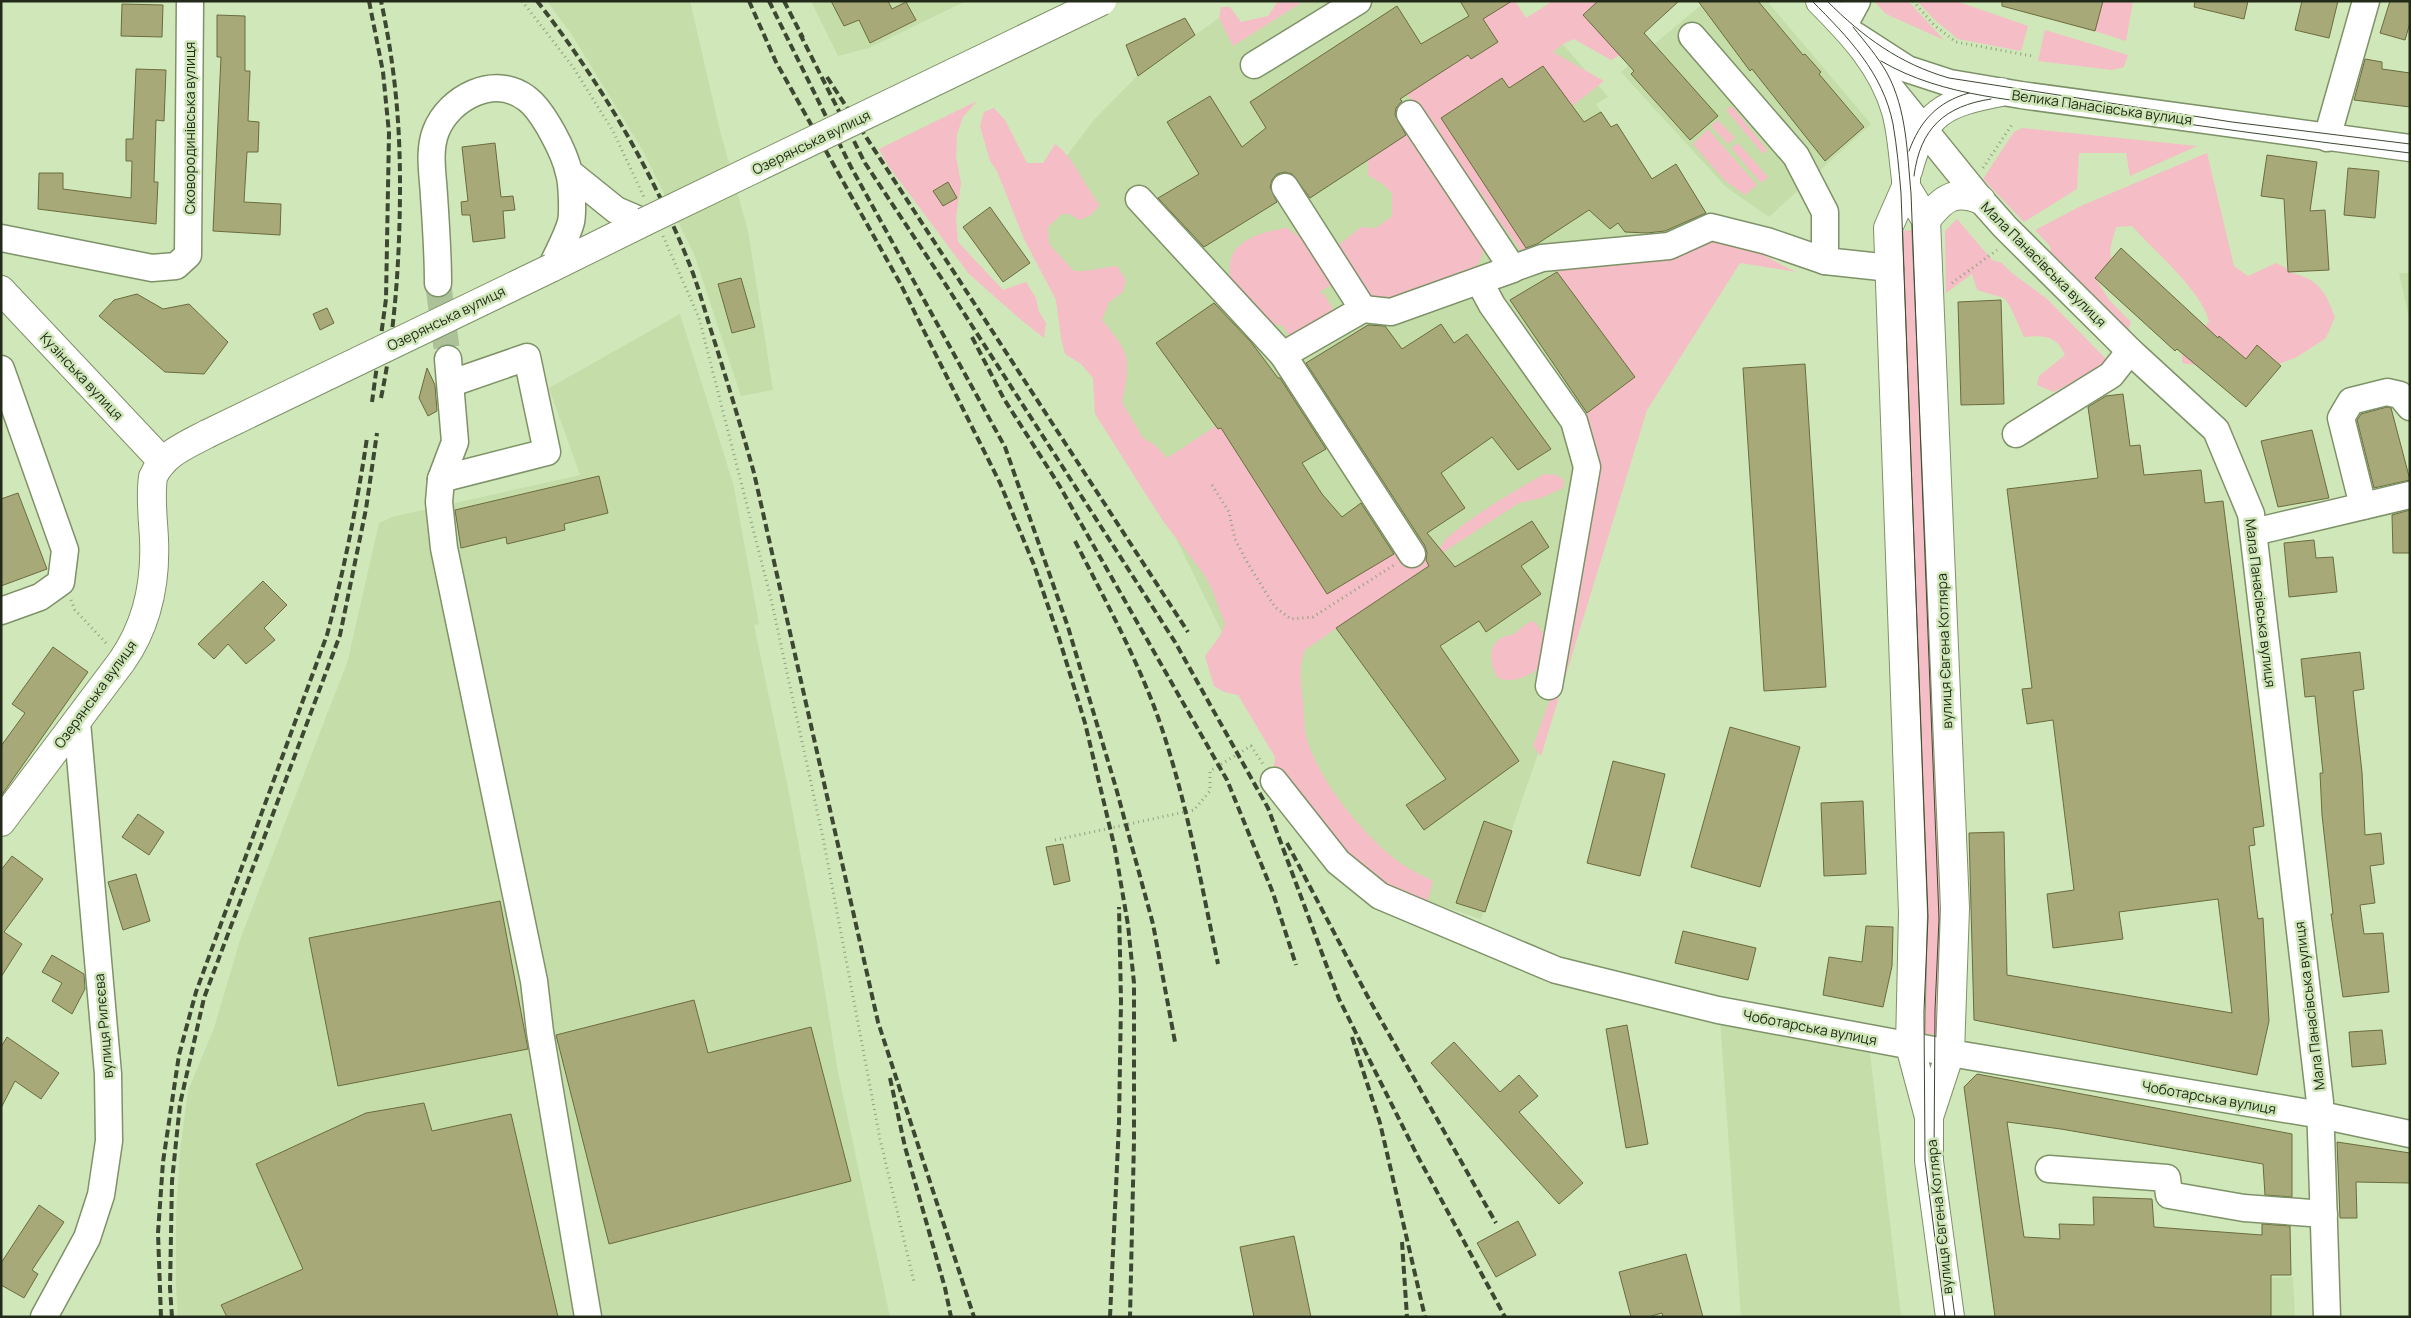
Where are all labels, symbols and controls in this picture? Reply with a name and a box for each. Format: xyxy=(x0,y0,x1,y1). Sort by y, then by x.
street label: Сковородинівська вулиця xyxy=(180,42,199,214)
street label: Велика Панасівська вулиця xyxy=(2011,85,2193,129)
street label: Озерянська вулиця xyxy=(749,105,873,179)
street label: Мала Панасівська вулиця xyxy=(1977,197,2111,331)
street label: Озерянська вулиця xyxy=(384,281,508,355)
street label: Кузінська вулиця xyxy=(36,328,128,424)
street label: Мала Панасівська вулиця xyxy=(2241,518,2281,688)
street label: вулиця Євгена Котляра xyxy=(1932,573,1956,729)
street label: Озерянська вулиця xyxy=(49,636,141,752)
street label: Мала Панасівська вулиця xyxy=(2289,921,2329,1091)
street label: вулиця Рилєєва xyxy=(89,973,117,1079)
street label: Чоботарська вулиця xyxy=(1741,1005,1879,1049)
street label: Чоботарська вулиця xyxy=(2140,1076,2278,1118)
street label: вулиця Євгена Котляра xyxy=(1921,1139,1957,1295)

